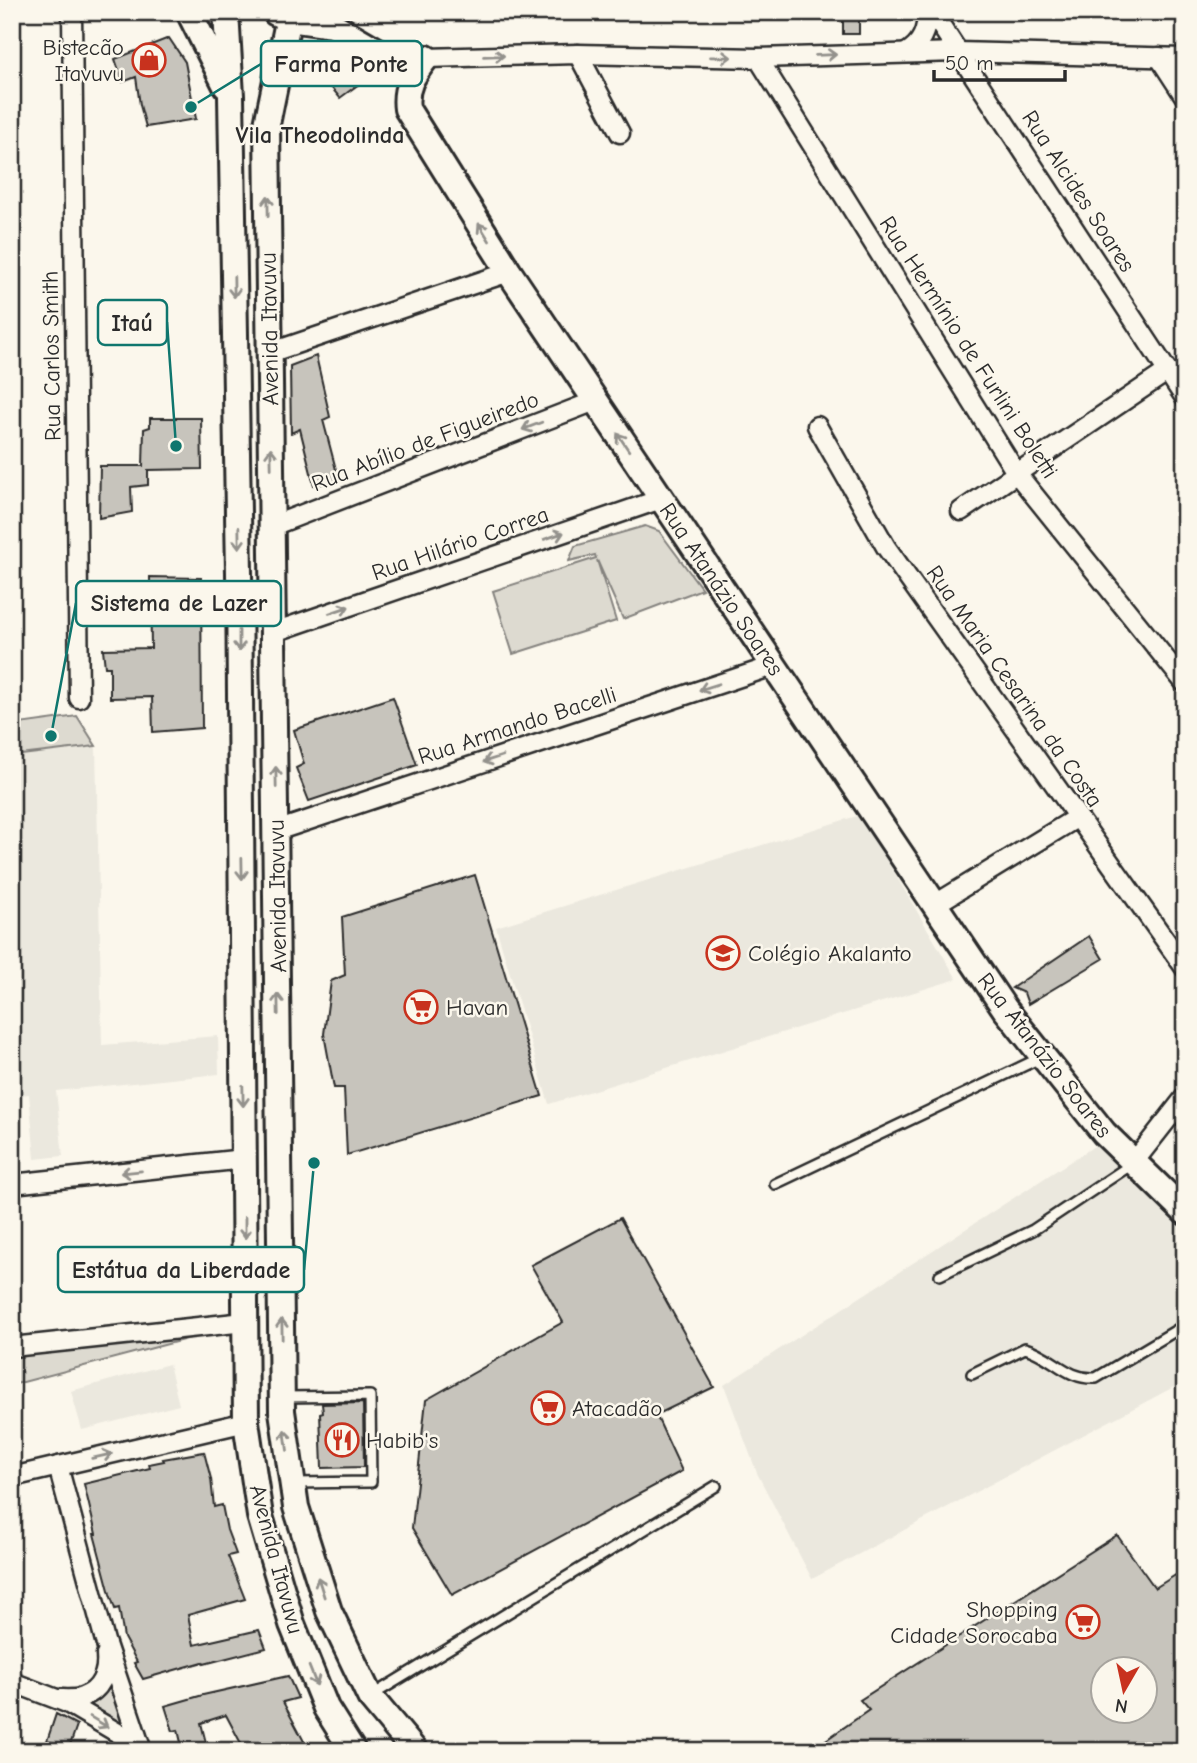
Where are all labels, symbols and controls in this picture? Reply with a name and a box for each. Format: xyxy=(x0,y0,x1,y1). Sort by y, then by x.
place label: Bistecão Itavuvu xyxy=(42,34,124,87)
scale bar xyxy=(934,38,1066,82)
shop icon: Bistecão Itavuvu xyxy=(130,41,168,79)
callout: Farma Ponte xyxy=(261,41,422,86)
one-way arrow xyxy=(482,49,505,63)
one-way arrow xyxy=(814,49,837,62)
text: Farma Ponte xyxy=(274,50,408,78)
one-way arrow xyxy=(710,50,733,64)
text: 50 m xyxy=(945,51,994,75)
street label: Rua Alcides Soares xyxy=(1016,105,1141,277)
district label: Vila Theodolinda xyxy=(236,121,404,149)
one-way arrow xyxy=(261,195,274,218)
street label: Rua Hermínio de Furlini Boletti xyxy=(874,211,1064,483)
one-way arrow xyxy=(476,223,491,242)
street label: Avenida Itavuvu xyxy=(255,252,284,406)
street label: Rua Carlos Smith xyxy=(37,271,66,441)
one-way arrow xyxy=(228,275,241,298)
callout: Itaú xyxy=(98,300,167,345)
text: Itaú xyxy=(111,309,153,337)
street label: Rua Abílio de Figueiredo xyxy=(308,386,543,497)
one-way arrow xyxy=(521,420,543,433)
one-way arrow xyxy=(616,433,630,452)
one-way arrow xyxy=(264,447,278,470)
street label: Rua Atanázio Soares xyxy=(654,498,789,681)
street label: Rua Hilário Correa xyxy=(368,501,552,586)
one-way arrow xyxy=(232,527,245,550)
one-way arrow xyxy=(542,529,564,541)
street label: Rua Maria Cesarina da Costa xyxy=(921,560,1109,812)
callout: Sistema de Lazer xyxy=(76,581,281,626)
text: Sistema de Lazer xyxy=(91,589,268,617)
one-way arrow xyxy=(327,603,349,615)
one-way arrow xyxy=(232,630,246,653)
street label: Rua Armando Bacelli xyxy=(414,681,620,770)
one-way arrow xyxy=(698,682,720,695)
one-way arrow xyxy=(482,754,504,766)
one-way arrow xyxy=(269,765,283,788)
street label: Avenida Itavuvu xyxy=(263,819,292,973)
one-way arrow xyxy=(235,857,248,880)
school or university icon: Colégio Akalanto xyxy=(704,934,742,972)
place label: Colégio Akalanto xyxy=(748,940,912,967)
street label: Rua Atanázio Soares xyxy=(972,967,1118,1143)
supermarket icon: Havan xyxy=(402,988,440,1026)
one-way arrow xyxy=(271,993,285,1016)
place label: Havan xyxy=(446,994,508,1021)
one-way arrow xyxy=(237,1084,250,1107)
one-way arrow xyxy=(120,1165,143,1178)
one-way arrow xyxy=(238,1216,252,1239)
callout: Estátua da Liberdade xyxy=(58,1247,304,1292)
text: Estátua da Liberdade xyxy=(72,1256,291,1284)
one-way arrow xyxy=(275,1318,288,1341)
supermarket icon: Atacadão xyxy=(529,1389,567,1427)
place label: Atacadão xyxy=(572,1395,662,1422)
restaurant icon: Habib's xyxy=(323,1421,361,1459)
place label: Habib's xyxy=(366,1427,438,1454)
one-way arrow xyxy=(280,1429,293,1452)
one-way arrow xyxy=(91,1449,113,1462)
street label: Avenida Itavuvu xyxy=(244,1482,309,1637)
one-way arrow xyxy=(314,1576,327,1598)
place label: Shopping Cidade Sorocaba xyxy=(890,1596,1058,1649)
supermarket icon: Shopping Cidade Sorocaba xyxy=(1064,1603,1102,1641)
north arrow xyxy=(1088,1654,1158,1724)
one-way arrow xyxy=(308,1665,321,1687)
text: N xyxy=(1114,1694,1129,1718)
one-way arrow xyxy=(88,1716,109,1729)

